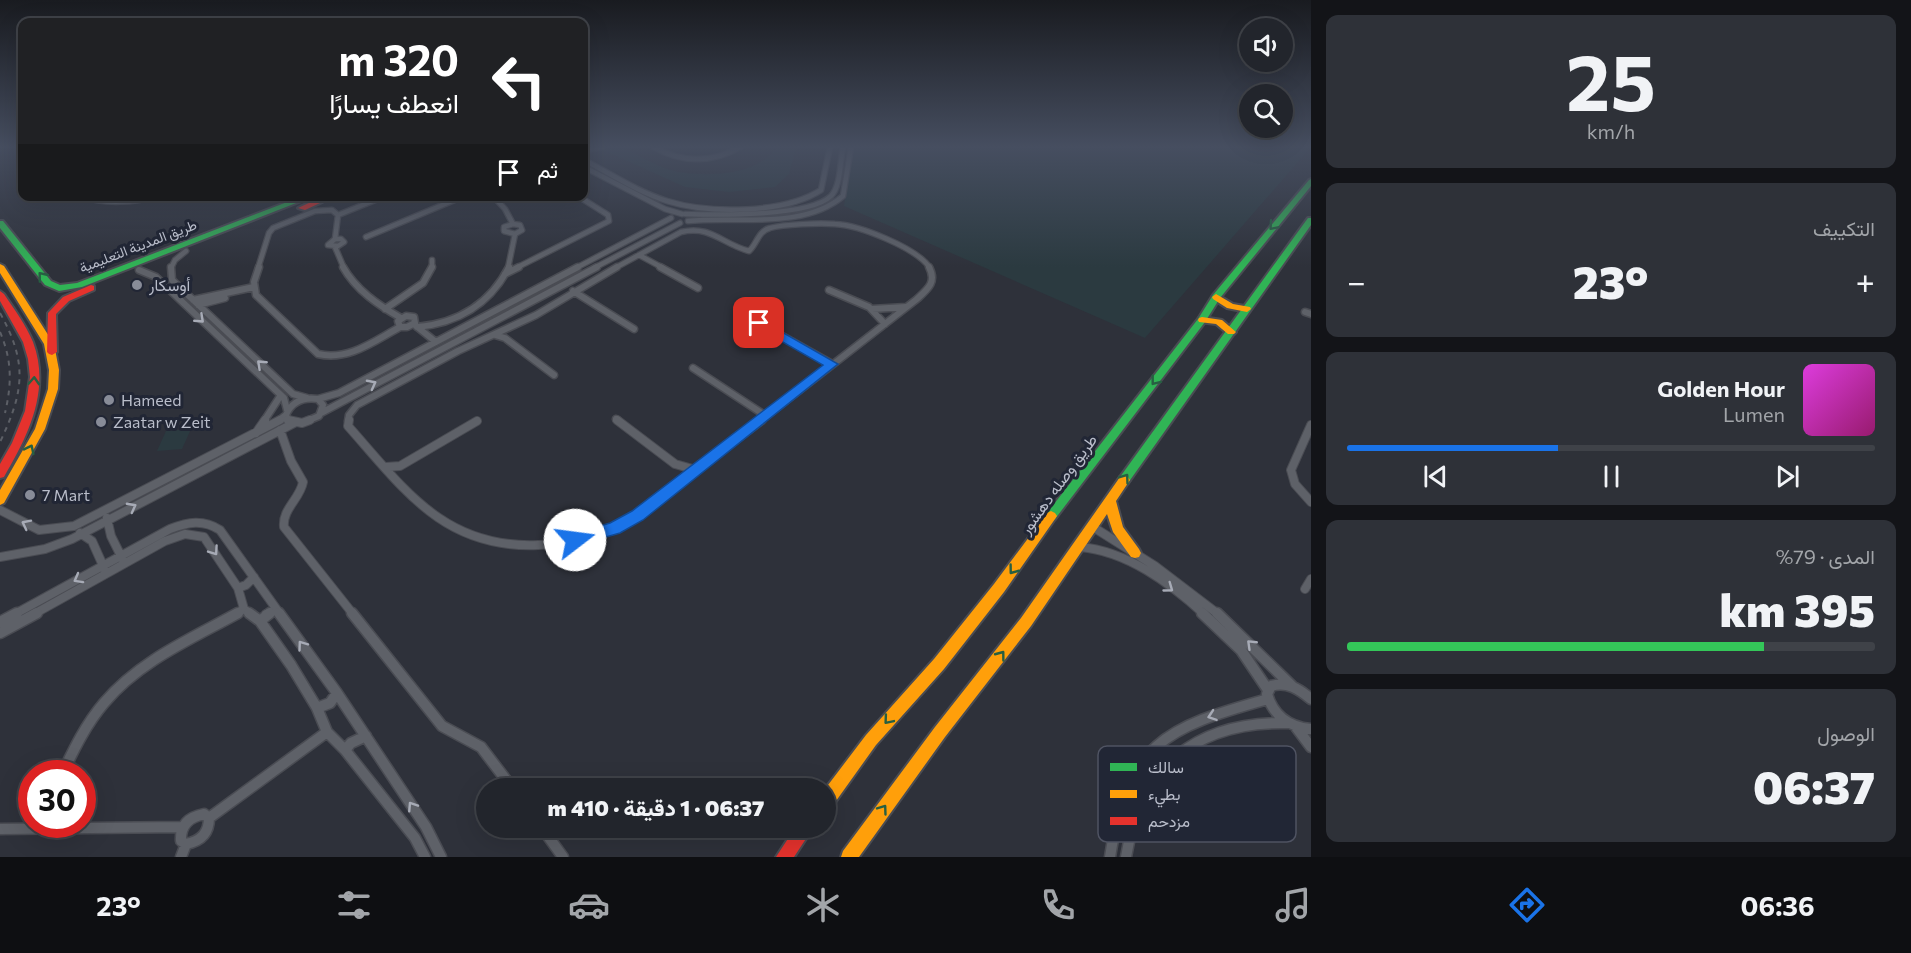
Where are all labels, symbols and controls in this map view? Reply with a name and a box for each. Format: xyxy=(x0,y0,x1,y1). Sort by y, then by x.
map controls xyxy=(1239,18,1293,138)
button: sound xyxy=(1239,18,1293,72)
text: 25 xyxy=(1566,32,1656,127)
text: 320 m xyxy=(339,33,459,85)
icon: left xyxy=(480,42,558,120)
button: search xyxy=(1239,84,1293,138)
text: انعطف يسارًا xyxy=(329,86,459,119)
text: km/h xyxy=(1587,119,1635,143)
icon: arrive xyxy=(492,156,525,189)
text: ثم xyxy=(537,156,558,183)
street label: طريق المدينة التعليمية xyxy=(77,215,199,277)
text: التكييف xyxy=(1813,216,1875,240)
one-way arrow xyxy=(1270,219,1281,230)
text: 23° xyxy=(1573,253,1649,308)
text: − xyxy=(1347,260,1366,301)
text: + xyxy=(1856,260,1875,301)
one-way arrow xyxy=(39,272,50,283)
place label: أوسكار xyxy=(148,275,191,296)
marker: أوسكار xyxy=(130,278,144,292)
pin xyxy=(733,297,784,348)
icon: arrive xyxy=(742,306,775,339)
one-way arrow xyxy=(193,311,204,322)
one-way arrow xyxy=(258,360,268,371)
one-way arrow xyxy=(1151,374,1162,385)
text: Golden Hour xyxy=(1657,375,1785,402)
one-way arrow xyxy=(27,376,40,385)
one-way arrow xyxy=(366,380,377,391)
place label: Hameed xyxy=(121,390,181,409)
marker: Hameed xyxy=(102,393,116,407)
text: Lumen xyxy=(1723,402,1785,426)
place label: Zaatar w Zeit xyxy=(113,412,211,431)
marker: Zaatar w Zeit xyxy=(94,415,108,429)
street label: طريق وصله دهشور xyxy=(1014,430,1102,539)
one-way arrow xyxy=(22,445,34,456)
icon: previous xyxy=(1419,460,1452,493)
icon: pause xyxy=(1595,460,1628,493)
icon: next xyxy=(1771,460,1804,493)
one-way arrow xyxy=(1118,474,1129,485)
place label: 7 Mart xyxy=(42,485,90,504)
marker: 7 Mart xyxy=(23,488,37,502)
one-way arrow xyxy=(126,503,136,514)
position arrow xyxy=(543,508,607,572)
one-way arrow xyxy=(21,519,32,531)
text: المدى · 79% xyxy=(1776,544,1875,568)
one-way arrow xyxy=(207,545,218,556)
one-way arrow xyxy=(1009,564,1020,575)
one-way arrow xyxy=(74,572,85,583)
one-way arrow xyxy=(1162,581,1173,592)
text: 395 km xyxy=(1719,581,1875,636)
one-way arrow xyxy=(299,641,310,652)
one-way arrow xyxy=(1247,641,1258,652)
one-way arrow xyxy=(994,650,1005,661)
one-way arrow xyxy=(1207,708,1218,721)
one-way arrow xyxy=(884,713,895,724)
text: الوصول xyxy=(1817,721,1875,745)
legend xyxy=(1098,746,1296,842)
text: سالك xyxy=(1148,757,1184,776)
text: 06:37 xyxy=(1753,758,1875,813)
speed limit sign: 30 xyxy=(18,760,96,838)
text: بطيء xyxy=(1148,784,1180,808)
text: 06:37 · 1 دقيقة · 410 m xyxy=(548,794,764,821)
one-way arrow xyxy=(408,802,420,812)
one-way arrow xyxy=(876,805,887,816)
text: مزدحم xyxy=(1148,811,1190,832)
icon: filters xyxy=(333,884,375,926)
icon: car xyxy=(568,884,610,926)
icon: climate xyxy=(802,884,844,926)
icon: phone xyxy=(1037,884,1079,926)
icon: music xyxy=(1272,884,1314,926)
icon: directions xyxy=(1506,884,1548,926)
text: 23° xyxy=(96,889,141,922)
text: 06:36 xyxy=(1741,889,1815,922)

